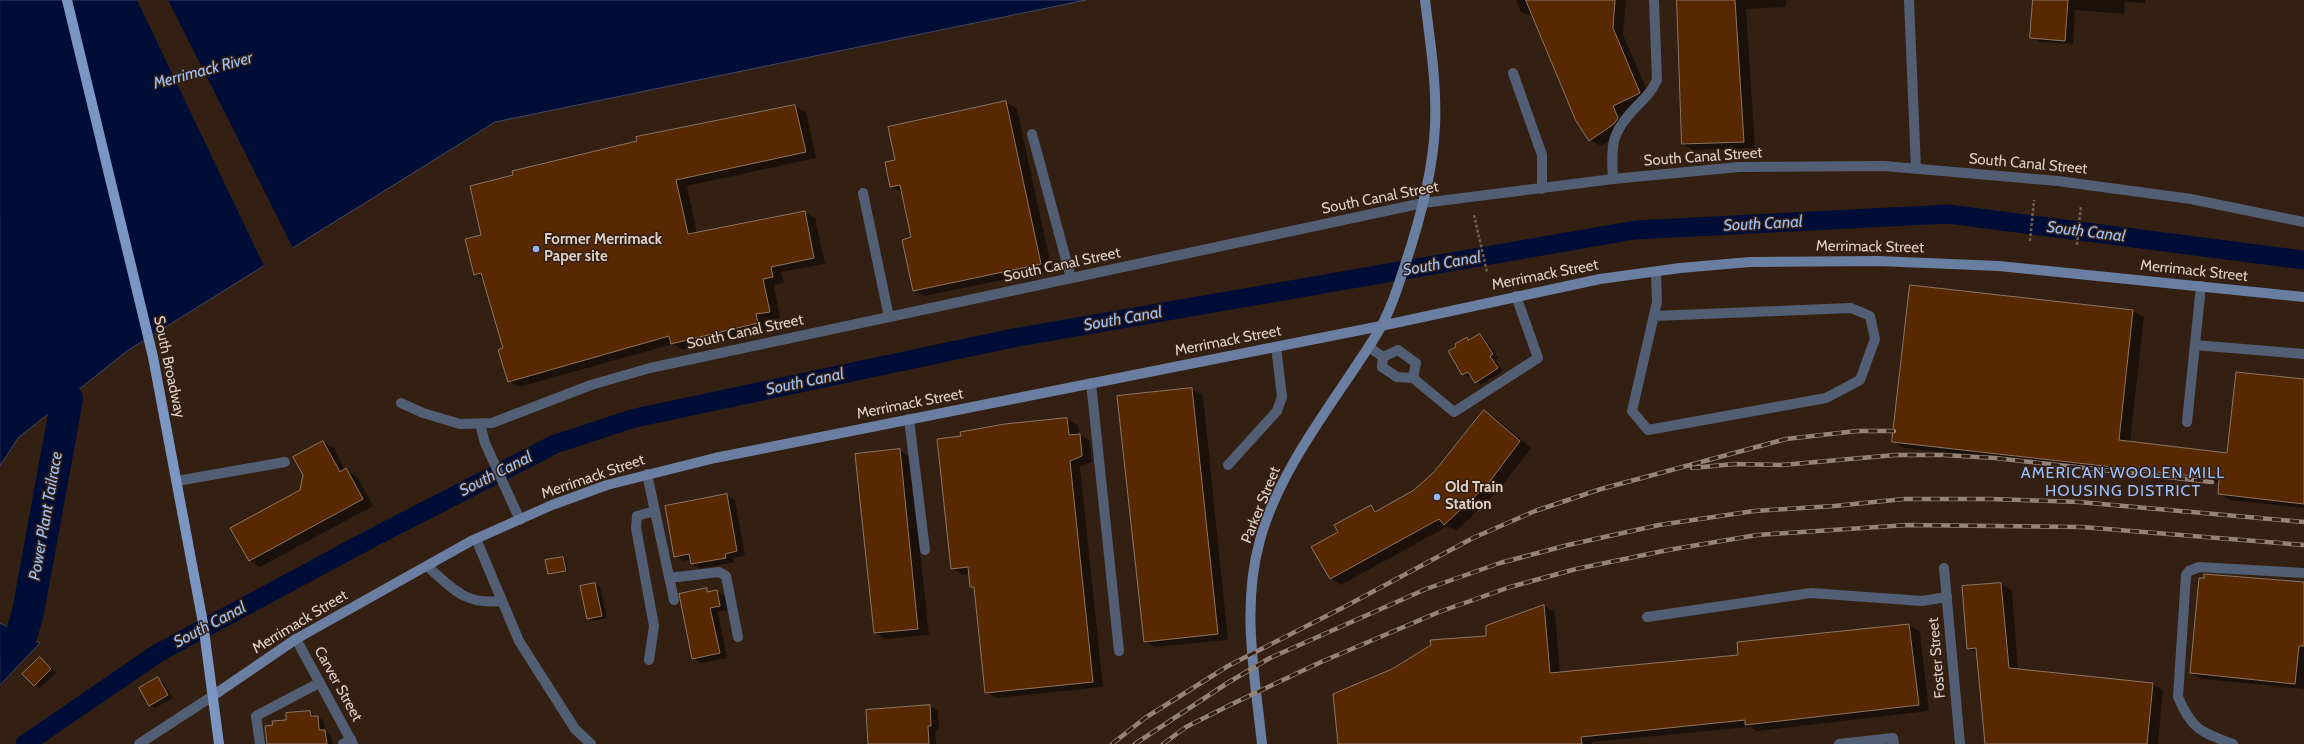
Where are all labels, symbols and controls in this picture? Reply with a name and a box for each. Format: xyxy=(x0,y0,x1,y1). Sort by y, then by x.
water label: Merrimack River xyxy=(151,49,255,93)
street label: South Canal Street xyxy=(1643,144,1763,170)
street label: South Canal Street xyxy=(1968,150,2088,178)
street label: South Canal Street xyxy=(1320,178,1440,218)
water label: South Canal xyxy=(1723,212,1803,236)
water label: South Canal xyxy=(2046,218,2126,246)
place label: Former Merrimack Paper site xyxy=(544,231,662,266)
street label: Merrimack Street xyxy=(1816,237,1924,257)
marker: Former Merrimack Paper site xyxy=(531,244,541,254)
street label: South Canal Street xyxy=(1002,244,1122,286)
water label: South Canal xyxy=(1401,248,1483,280)
street label: Merrimack Street xyxy=(1490,256,1600,294)
street label: Merrimack Street xyxy=(2139,256,2249,286)
water label: South Canal xyxy=(1082,303,1164,335)
street label: South Canal Street xyxy=(685,311,805,353)
street label: South Broadway xyxy=(149,314,189,420)
street label: Merrimack Street xyxy=(1173,322,1283,360)
water label: South Canal xyxy=(764,364,846,400)
street label: Merrimack Street xyxy=(855,385,965,423)
water label: South Canal xyxy=(456,447,536,501)
water label: Power Plant Tailrace xyxy=(25,450,67,582)
street label: Merrimack Street xyxy=(539,451,647,503)
district label: AMERICAN WOOLEN MILL HOUSING DISTRICT xyxy=(2021,463,2225,501)
street label: Parker Street xyxy=(1237,464,1285,546)
place label: Old Train Station xyxy=(1445,479,1503,514)
marker: Old Train Station xyxy=(1432,492,1442,502)
street label: Merrimack Street xyxy=(249,586,351,658)
water label: South Canal xyxy=(171,598,249,652)
street label: Foster Street xyxy=(1925,617,1949,699)
street label: Carver Street xyxy=(310,643,366,725)

